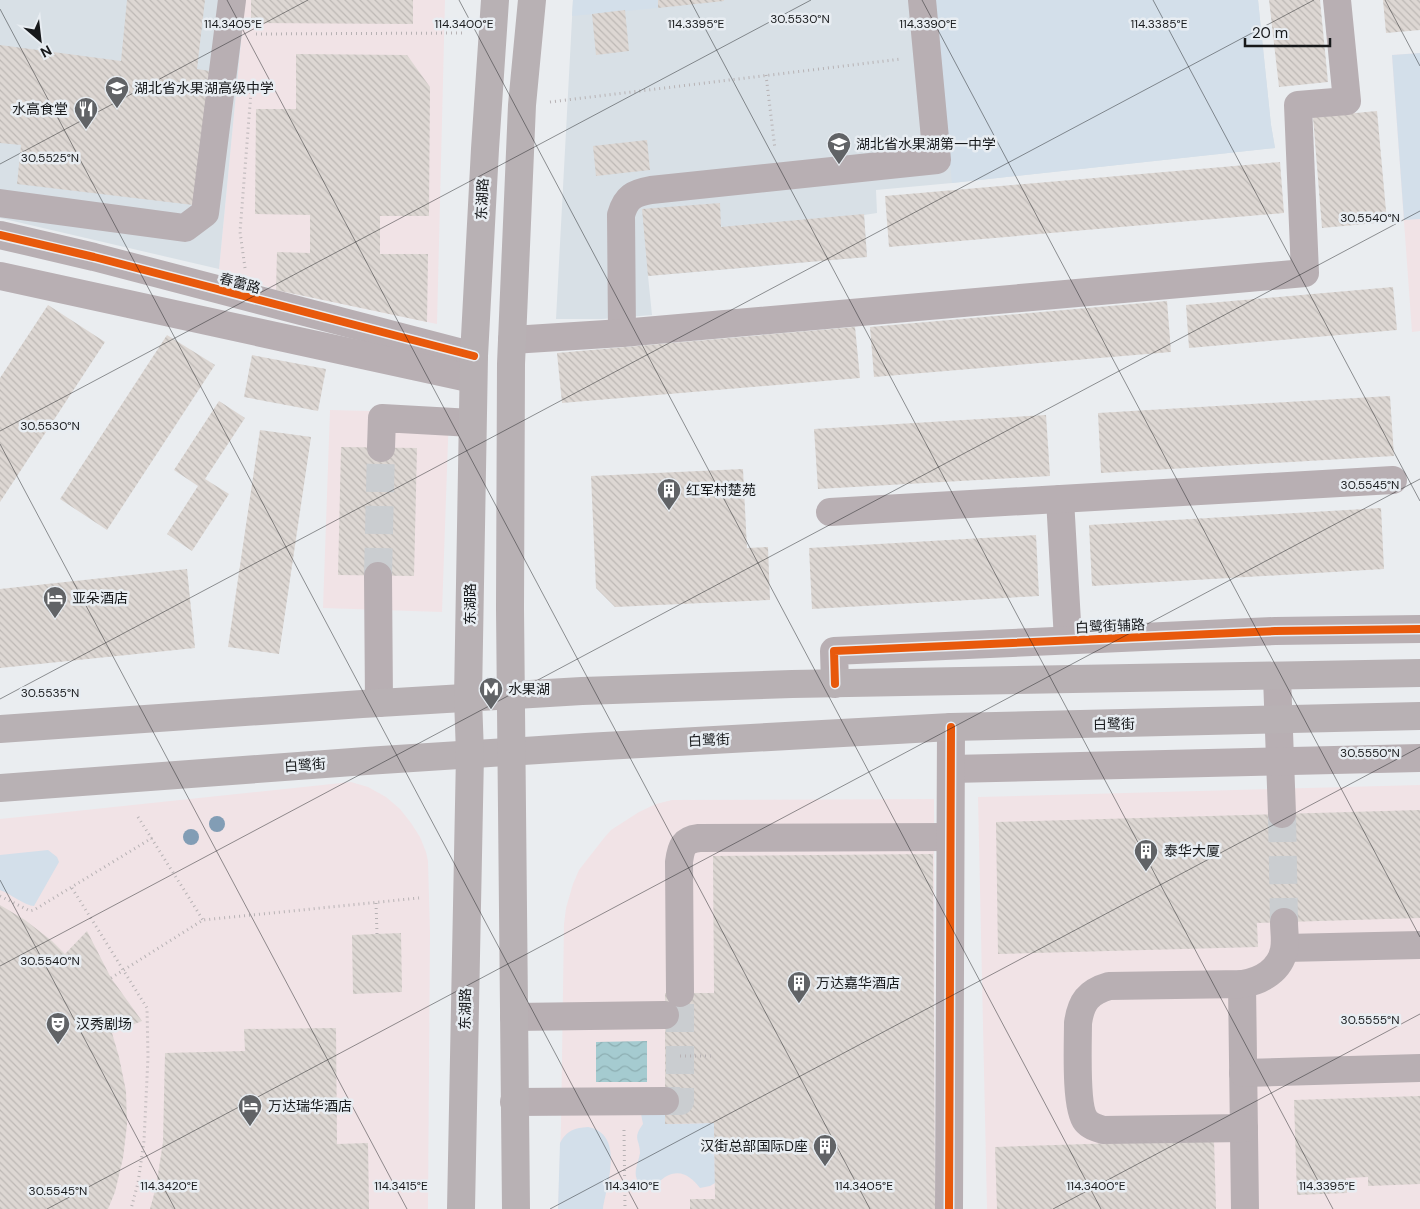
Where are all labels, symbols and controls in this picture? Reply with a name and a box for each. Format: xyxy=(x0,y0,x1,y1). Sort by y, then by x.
text: 30.5530°N xyxy=(770,11,830,27)
north arrow xyxy=(15,15,65,65)
scale bar xyxy=(1245,15,1330,47)
text: 114.3405°E xyxy=(204,16,262,32)
text: 114.3400°E xyxy=(435,16,494,32)
text: 114.3395°E xyxy=(668,16,725,32)
text: 114.3390°E xyxy=(899,16,957,32)
text: 114.3385°E xyxy=(1131,16,1188,32)
text: 20 m xyxy=(1252,23,1288,43)
text: N xyxy=(37,41,55,62)
school or university icon: 湖北省水果湖高级中学 xyxy=(104,75,130,109)
place label: 湖北省水果湖高级中学 xyxy=(134,79,274,97)
restaurant icon: 水高食堂 xyxy=(73,96,99,130)
place label: 水高食堂 xyxy=(12,100,68,118)
school or university icon: 湖北省水果湖第一中学 xyxy=(826,131,852,165)
place label: 湖北省水果湖第一中学 xyxy=(856,135,996,153)
text: 30.5525°N xyxy=(21,150,79,166)
street label: 东湖路 xyxy=(472,178,492,220)
text: 30.5540°N xyxy=(1340,210,1400,226)
street label: 春蕾路 xyxy=(217,269,263,297)
text: 30.5530°N xyxy=(20,418,80,434)
building icon: 红军村楚苑 xyxy=(656,477,682,511)
text: 30.5545°N xyxy=(1341,477,1399,493)
place label: 红军村楚苑 xyxy=(686,481,756,499)
street label: 东湖路 xyxy=(461,583,479,625)
hotel icon: 亚朵酒店 xyxy=(42,585,68,619)
place label: 亚朵酒店 xyxy=(72,589,128,607)
street label: 白鹭街辅路 xyxy=(1075,615,1145,637)
metro station icon: 水果湖 xyxy=(478,676,504,710)
place label: 水果湖 xyxy=(508,680,550,698)
text: 30.5535°N xyxy=(21,685,79,701)
street label: 白鹭街 xyxy=(1093,715,1135,733)
street label: 白鹭街 xyxy=(688,730,730,750)
text: 30.5550°N xyxy=(1340,745,1400,761)
street label: 白鹭街 xyxy=(283,755,327,775)
building icon: 泰华大厦 xyxy=(1133,838,1159,872)
place label: 泰华大厦 xyxy=(1164,842,1220,860)
text: 30.5540°N xyxy=(20,953,80,969)
building icon: 万达嘉华酒店 xyxy=(786,970,812,1004)
place label: 万达嘉华酒店 xyxy=(816,974,900,992)
street label: 东湖路 xyxy=(456,988,474,1030)
theatre icon: 汉秀剧场 xyxy=(45,1011,71,1045)
text: 30.5555°N xyxy=(1341,1012,1399,1028)
place label: 汉秀剧场 xyxy=(76,1015,132,1033)
hotel icon: 万达瑞华酒店 xyxy=(237,1093,263,1127)
place label: 万达瑞华酒店 xyxy=(268,1097,352,1115)
building icon: 汉街总部国际D座 xyxy=(812,1133,838,1167)
place label: 汉街总部国际D座 xyxy=(700,1137,808,1155)
text: 114.3420°E xyxy=(140,1178,198,1194)
text: 114.3415°E xyxy=(374,1178,428,1194)
text: 114.3410°E xyxy=(605,1178,659,1194)
text: 114.3405°E xyxy=(835,1178,893,1194)
text: 114.3400°E xyxy=(1067,1178,1126,1194)
text: 114.3395°E xyxy=(1299,1178,1356,1194)
text: 30.5545°N xyxy=(29,1183,87,1199)

